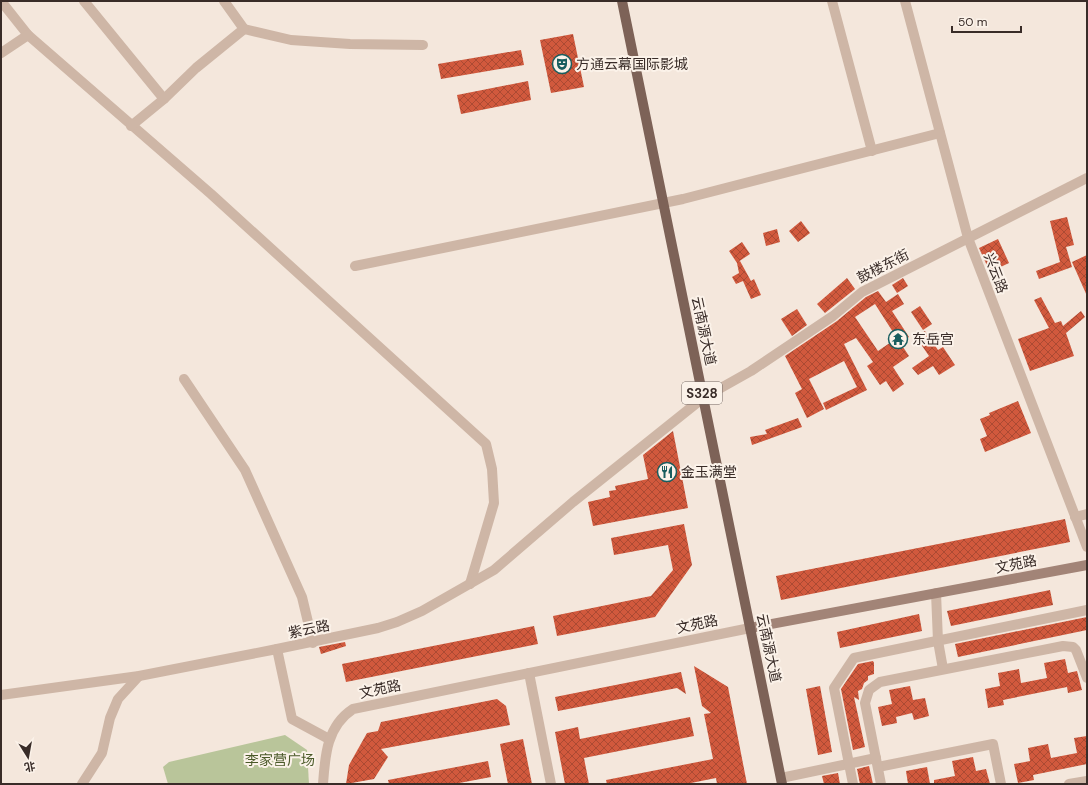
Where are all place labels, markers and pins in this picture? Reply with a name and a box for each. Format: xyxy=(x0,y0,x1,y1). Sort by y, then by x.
theatre icon: 方通云幕国际影城 xyxy=(551,53,573,75)
place label: 方通云幕国际影城 xyxy=(576,55,688,73)
temple icon: 东岳宫 xyxy=(887,328,909,350)
place label: 东岳宫 xyxy=(912,330,954,348)
restaurant icon: 金玉满堂 xyxy=(656,461,678,483)
place label: 金玉满堂 xyxy=(681,463,737,481)

